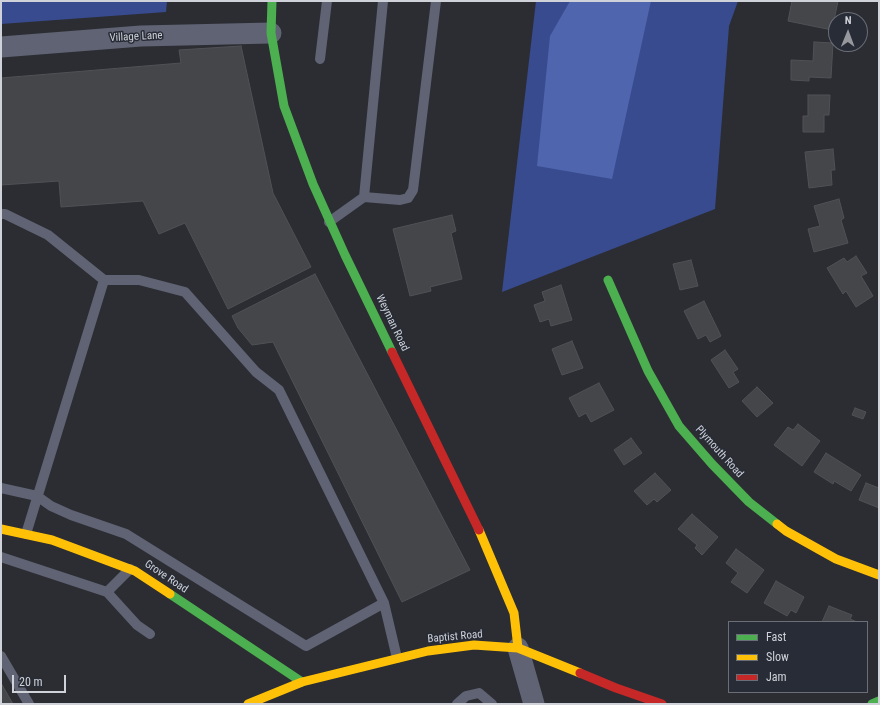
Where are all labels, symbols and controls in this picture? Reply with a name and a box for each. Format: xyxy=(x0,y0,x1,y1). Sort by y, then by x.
north arrow xyxy=(828,12,868,52)
text: N xyxy=(845,14,852,27)
street label: Village Lane xyxy=(109,29,163,45)
street label: Weyman Road xyxy=(373,293,411,353)
street label: Plymouth Road xyxy=(692,423,746,481)
street label: Grove Road xyxy=(142,558,190,596)
legend xyxy=(728,621,868,693)
street label: Baptist Road xyxy=(427,628,483,646)
text: Fast xyxy=(766,630,786,644)
text: Slow xyxy=(766,650,789,664)
scale bar xyxy=(14,667,68,693)
text: Jam xyxy=(766,670,787,684)
text: 20 m xyxy=(19,675,43,689)

